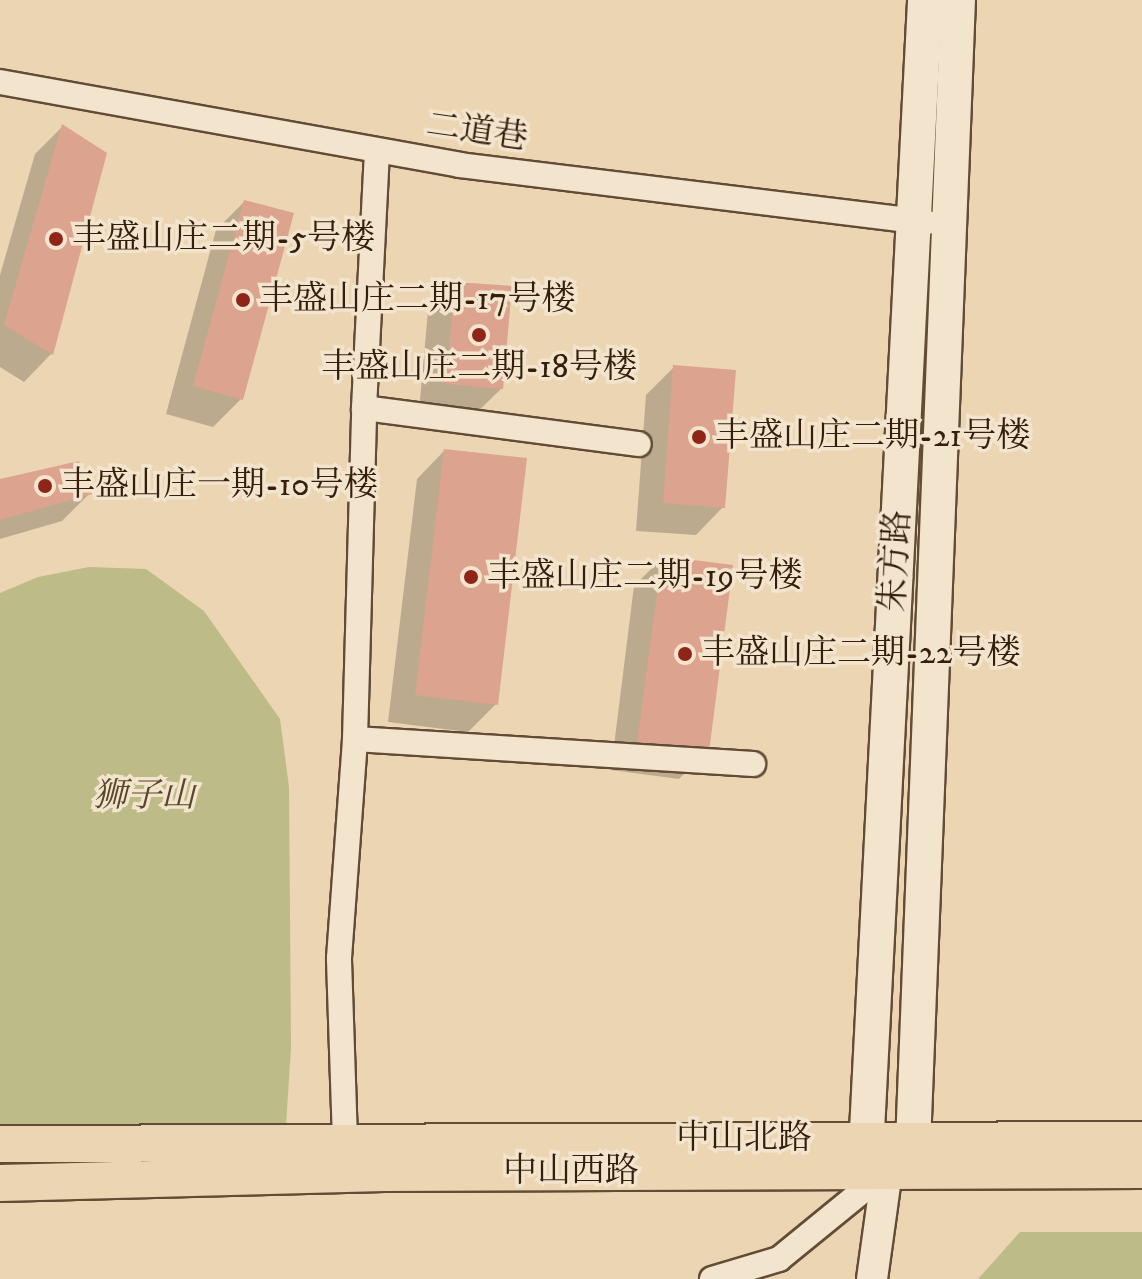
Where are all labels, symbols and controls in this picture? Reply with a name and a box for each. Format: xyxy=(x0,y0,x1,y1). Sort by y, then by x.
street label: 二道巷 xyxy=(424,105,530,159)
place label: 丰盛山庄二期-5号楼 xyxy=(72,219,375,259)
marker: 丰盛山庄二期-5号楼 xyxy=(47,230,65,248)
place label: 丰盛山庄二期-17号楼 xyxy=(259,280,575,320)
marker: 丰盛山庄二期-17号楼 xyxy=(234,291,252,309)
marker: 丰盛山庄二期-18号楼 xyxy=(470,326,488,344)
place label: 丰盛山庄二期-18号楼 xyxy=(321,348,637,388)
place label: 丰盛山庄二期-21号楼 xyxy=(715,417,1030,457)
marker: 丰盛山庄二期-21号楼 xyxy=(690,428,708,446)
place label: 丰盛山庄一期-10号楼 xyxy=(61,466,377,506)
marker: 丰盛山庄一期-10号楼 xyxy=(36,477,54,495)
street label: 朱方路 xyxy=(873,509,919,613)
place label: 丰盛山庄二期-19号楼 xyxy=(487,557,802,597)
marker: 丰盛山庄二期-19号楼 xyxy=(462,568,480,586)
place label: 丰盛山庄二期-22号楼 xyxy=(701,634,1020,674)
marker: 丰盛山庄二期-22号楼 xyxy=(676,645,694,663)
park label: 狮子山 xyxy=(93,777,195,817)
street label: 中山北路 xyxy=(676,1119,812,1159)
street label: 中山西路 xyxy=(503,1152,639,1192)

